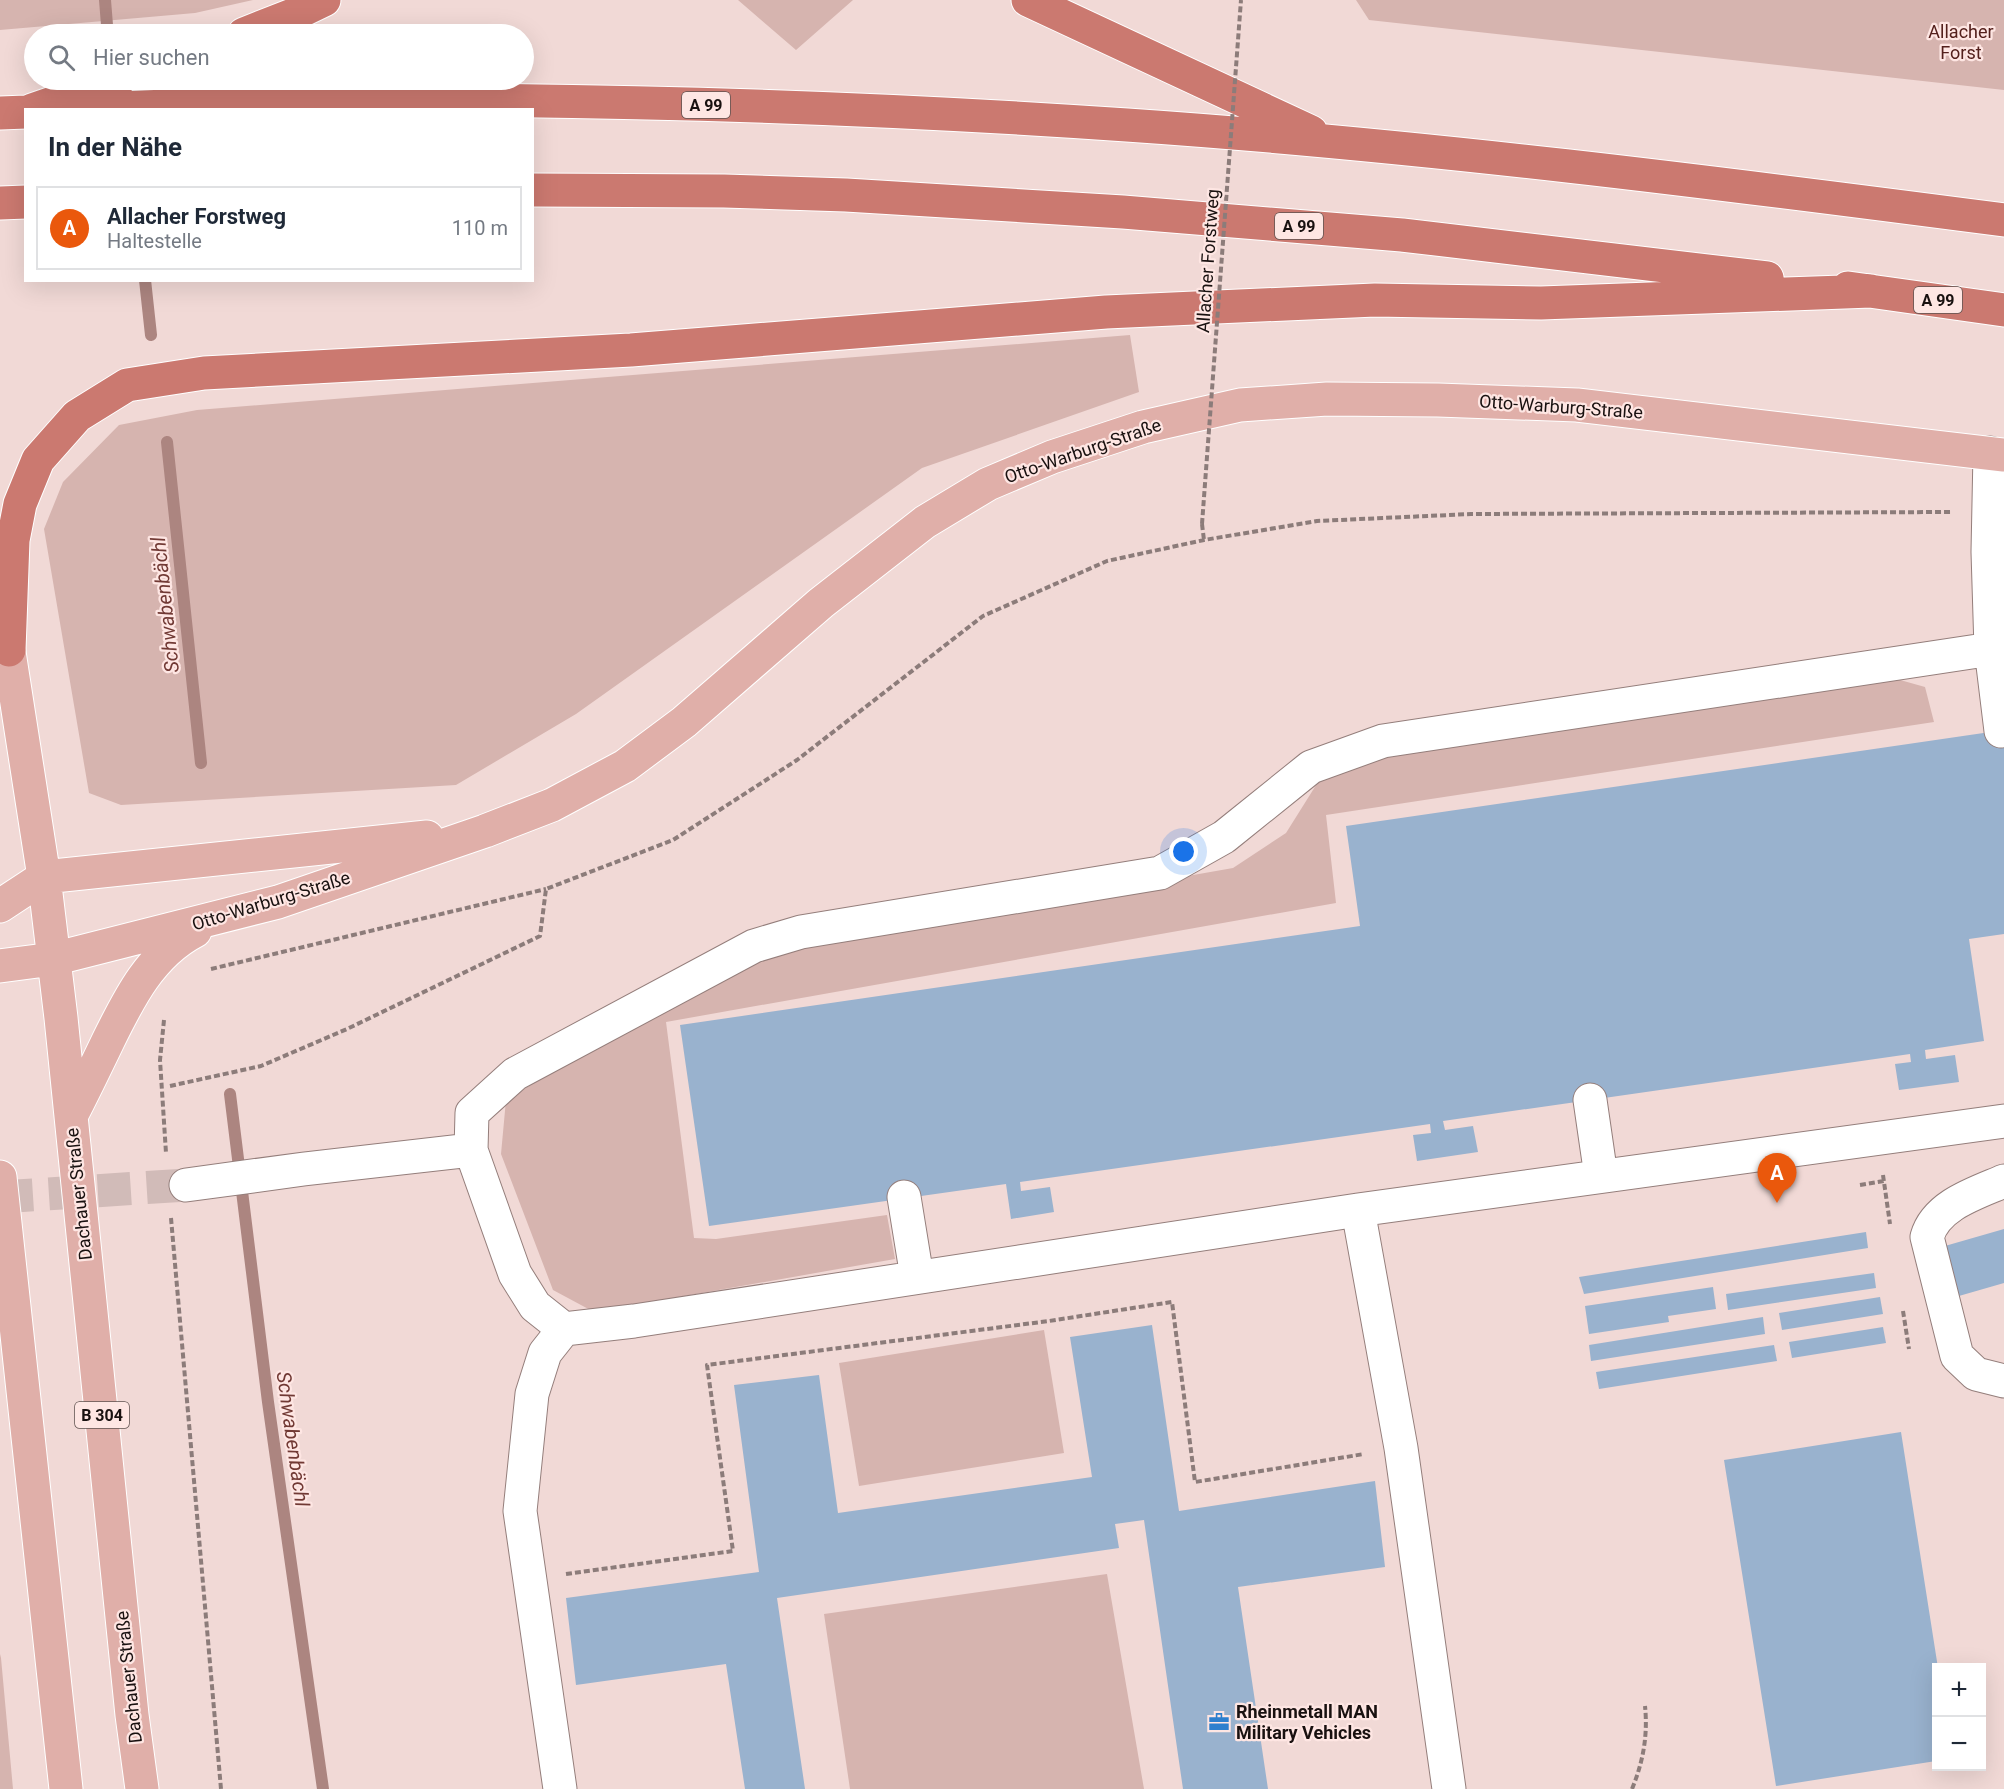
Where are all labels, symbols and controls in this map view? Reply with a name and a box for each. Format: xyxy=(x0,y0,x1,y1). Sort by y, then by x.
park label: Allacher Forst xyxy=(1928,21,1994,63)
search box xyxy=(24,24,534,90)
icon: search xyxy=(45,41,78,74)
text: Hier suchen xyxy=(93,45,210,70)
road number: A 99 xyxy=(682,92,730,118)
text: In der Nähe xyxy=(48,132,182,162)
street label: Allacher Forstweg xyxy=(1192,188,1223,334)
text: Allacher Forstweg xyxy=(107,204,286,229)
road number: A 99 xyxy=(1275,213,1323,239)
text: A xyxy=(63,216,76,240)
text: 110 m xyxy=(452,216,508,240)
text: Haltestelle xyxy=(107,229,202,253)
road number: A 99 xyxy=(1914,287,1962,313)
street label: Otto-Warburg-Straße xyxy=(1478,390,1644,423)
street label: Otto-Warburg-Straße xyxy=(1002,414,1164,487)
water label: Schwabenbächl xyxy=(146,536,184,674)
your location xyxy=(1169,837,1198,866)
street label: Otto-Warburg-Straße xyxy=(189,866,352,935)
street label: Dachauer Straße xyxy=(61,1127,96,1261)
pin: A xyxy=(1758,1154,1796,1203)
water label: Schwabenbächl xyxy=(272,1370,314,1508)
road number: B 304 xyxy=(75,1402,129,1428)
street label: Dachauer Straße xyxy=(111,1610,146,1744)
map controls xyxy=(1932,1663,1986,1771)
button: + xyxy=(1932,1663,1986,1717)
place label: Rheinmetall MAN Military Vehicles xyxy=(1236,1701,1378,1743)
office icon: Rheinmetall MAN Military Vehicles xyxy=(1207,1710,1231,1734)
button: − xyxy=(1932,1717,1986,1771)

